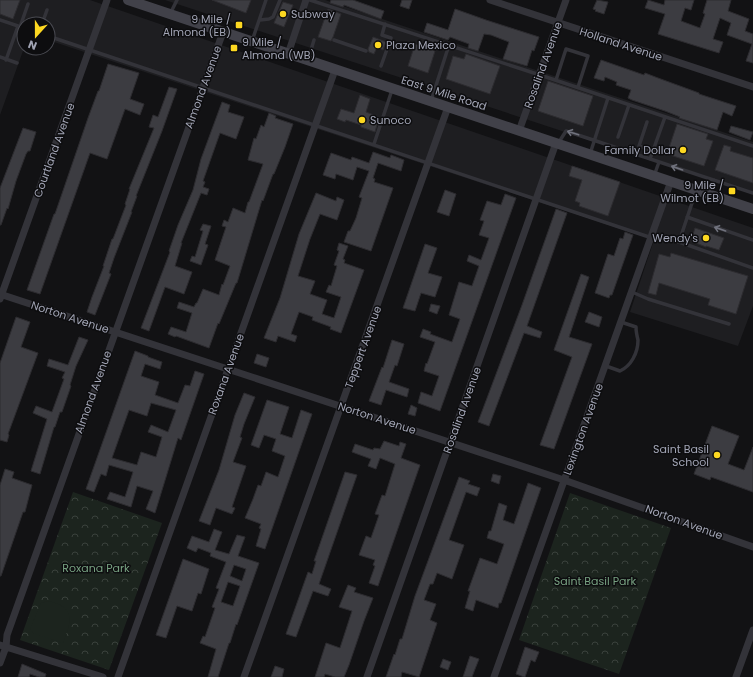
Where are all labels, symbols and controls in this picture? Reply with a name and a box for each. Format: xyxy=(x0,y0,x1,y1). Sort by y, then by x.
place label: Subway xyxy=(291,6,335,22)
marker: Subway xyxy=(278,9,288,19)
place label: 9 Mile / Almond (EB) xyxy=(163,11,231,40)
north arrow xyxy=(16,16,56,56)
street label: Rosalind Avenue xyxy=(520,19,566,111)
marker: 9 Mile / Almond (EB) xyxy=(234,20,244,30)
street label: Holland Avenue xyxy=(578,23,665,65)
place label: 9 Mile / Almond (WB) xyxy=(242,34,315,63)
text: N xyxy=(26,36,39,54)
place label: Plaza Mexico xyxy=(386,37,456,53)
marker: Plaza Mexico xyxy=(373,40,383,50)
street label: Almond Avenue xyxy=(181,43,225,131)
marker: 9 Mile / Almond (WB) xyxy=(229,43,239,53)
street label: East 9 Mile Road xyxy=(399,72,489,114)
street label: Courtland Avenue xyxy=(29,100,79,200)
place label: Sunoco xyxy=(370,112,411,128)
marker: Sunoco xyxy=(357,115,367,125)
one-way arrow xyxy=(567,129,580,136)
place label: Family Dollar xyxy=(604,142,675,158)
marker: Family Dollar xyxy=(678,145,688,155)
one-way arrow xyxy=(671,164,684,171)
place label: 9 Mile / Wilmot (EB) xyxy=(660,177,724,206)
marker: 9 Mile / Wilmot (EB) xyxy=(727,186,737,196)
one-way arrow xyxy=(714,225,727,232)
place label: Wendy's xyxy=(652,230,698,246)
marker: Wendy's xyxy=(701,233,711,243)
street label: Norton Avenue xyxy=(29,297,111,337)
street label: Teppert Avenue xyxy=(341,303,385,391)
street label: Roxana Avenue xyxy=(204,331,248,417)
street label: Almond Avenue xyxy=(71,348,115,436)
street label: Rosalind Avenue xyxy=(439,364,485,456)
street label: Lexington Avenue xyxy=(559,381,607,477)
street label: Norton Avenue xyxy=(336,398,418,438)
place label: Saint Basil School xyxy=(653,441,709,470)
marker: Saint Basil School xyxy=(712,450,722,460)
street label: Norton Avenue xyxy=(643,501,725,543)
park label: Roxana Park xyxy=(62,560,130,576)
park label: Saint Basil Park xyxy=(554,573,637,589)

